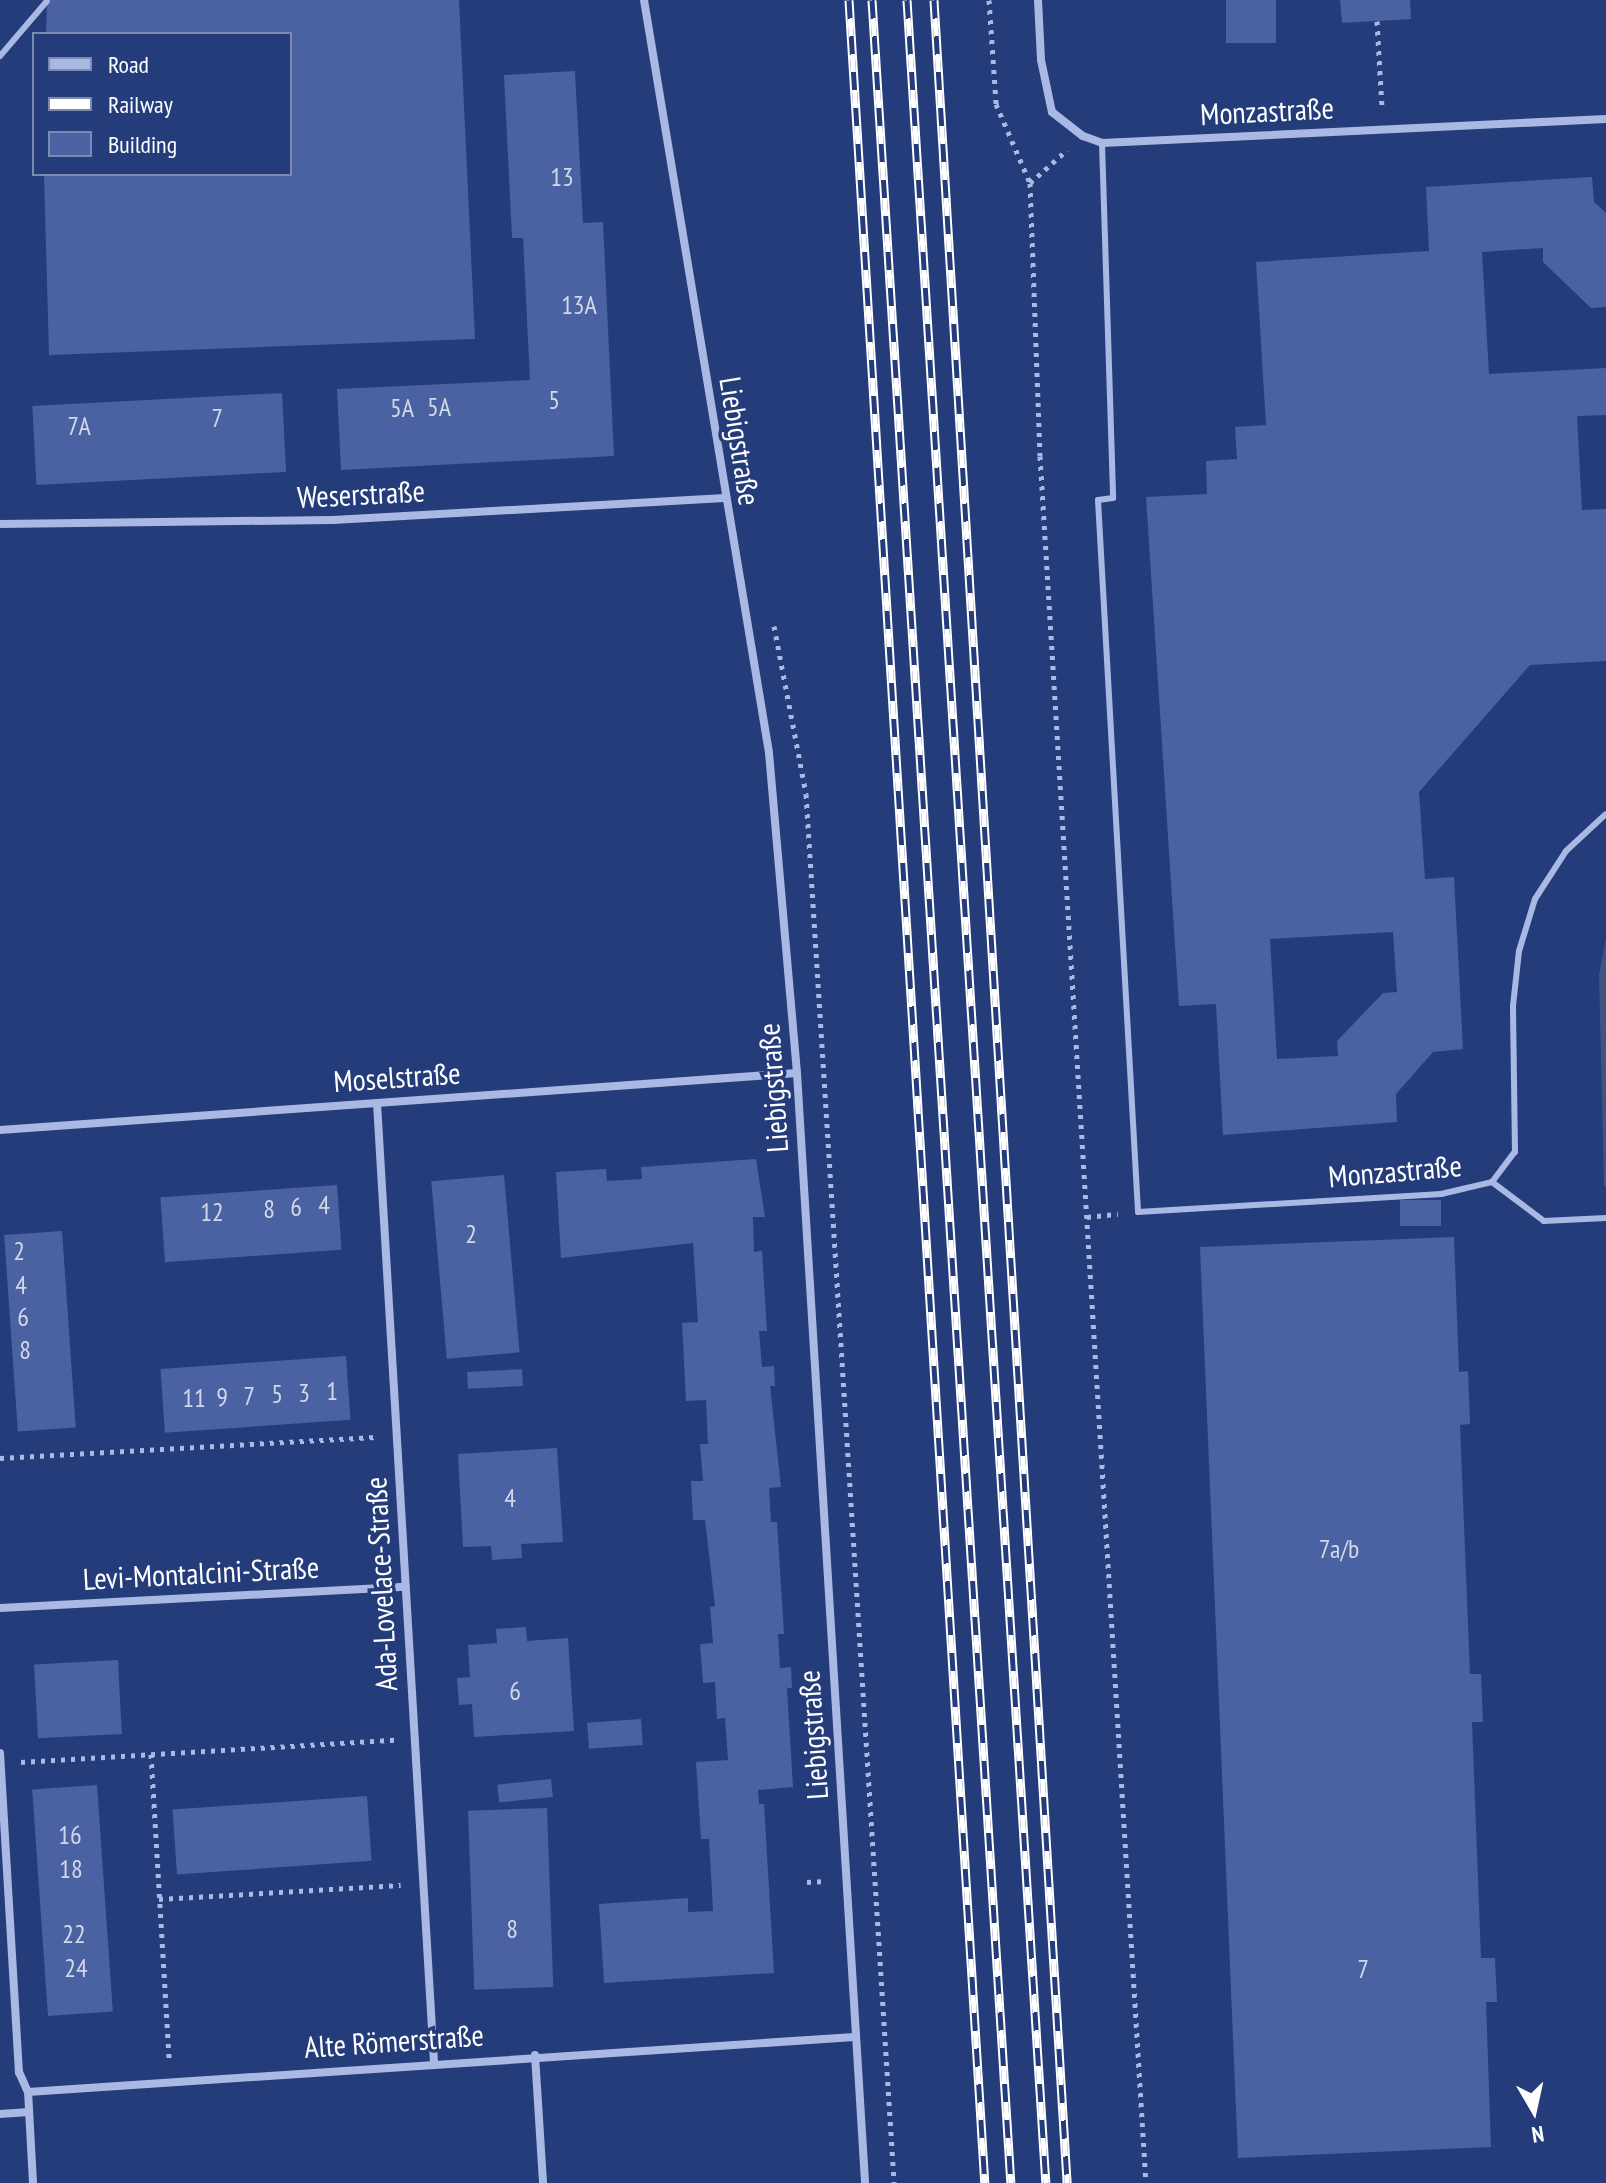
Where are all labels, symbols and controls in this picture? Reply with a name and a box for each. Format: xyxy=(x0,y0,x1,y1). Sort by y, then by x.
legend xyxy=(32,32,292,176)
text: Road xyxy=(108,49,149,80)
text: Railway xyxy=(108,89,173,120)
street label: Monzastraße xyxy=(1199,90,1335,132)
text: Building xyxy=(108,129,177,160)
house number: 13 xyxy=(550,161,574,193)
house number: 13A xyxy=(561,289,597,321)
street label: Liebigstraße xyxy=(712,374,768,508)
house number: 5 xyxy=(548,384,560,416)
house number: 5A xyxy=(427,391,451,423)
house number: 5A xyxy=(390,392,414,424)
house number: 7 xyxy=(211,402,223,434)
house number: 7A xyxy=(67,410,91,442)
street label: Weserstraße xyxy=(296,473,426,515)
street label: Liebigstraße xyxy=(751,1022,795,1154)
street label: Moselstraße xyxy=(332,1055,462,1099)
street label: Monzastraße xyxy=(1327,1147,1463,1195)
house number: 4 xyxy=(318,1189,330,1221)
house number: 6 xyxy=(290,1191,302,1223)
house number: 8 xyxy=(263,1193,275,1225)
house number: 12 xyxy=(200,1196,224,1228)
house number: 2 xyxy=(465,1218,477,1250)
house number: 2 xyxy=(13,1235,25,1267)
house number: 4 xyxy=(15,1269,27,1301)
house number: 6 xyxy=(17,1301,29,1333)
house number: 8 xyxy=(19,1334,31,1366)
house number: 1 xyxy=(326,1375,338,1407)
house number: 3 xyxy=(298,1377,310,1409)
house number: 5 xyxy=(271,1378,283,1410)
house number: 7 xyxy=(243,1380,255,1412)
house number: 9 xyxy=(216,1381,228,1413)
house number: 11 xyxy=(182,1382,206,1414)
street label: Ada-Lovelace-Straße xyxy=(357,1476,405,1692)
house number: 4 xyxy=(504,1482,516,1514)
house number: 7a/b xyxy=(1319,1533,1359,1565)
street label: Levi-Montalcini-Straße xyxy=(82,1549,320,1597)
street label: Liebigstraße xyxy=(791,1669,835,1801)
house number: 6 xyxy=(509,1675,521,1707)
house number: 16 xyxy=(58,1819,82,1851)
house number: 18 xyxy=(59,1853,83,1885)
house number: 8 xyxy=(506,1913,518,1945)
house number: 22 xyxy=(62,1918,86,1950)
house number: 24 xyxy=(64,1952,88,1984)
house number: 7 xyxy=(1357,1953,1369,1985)
street label: Alte Römerstraße xyxy=(303,2017,485,2065)
north arrow xyxy=(1494,2071,1574,2151)
text: N xyxy=(1530,2120,1546,2149)

